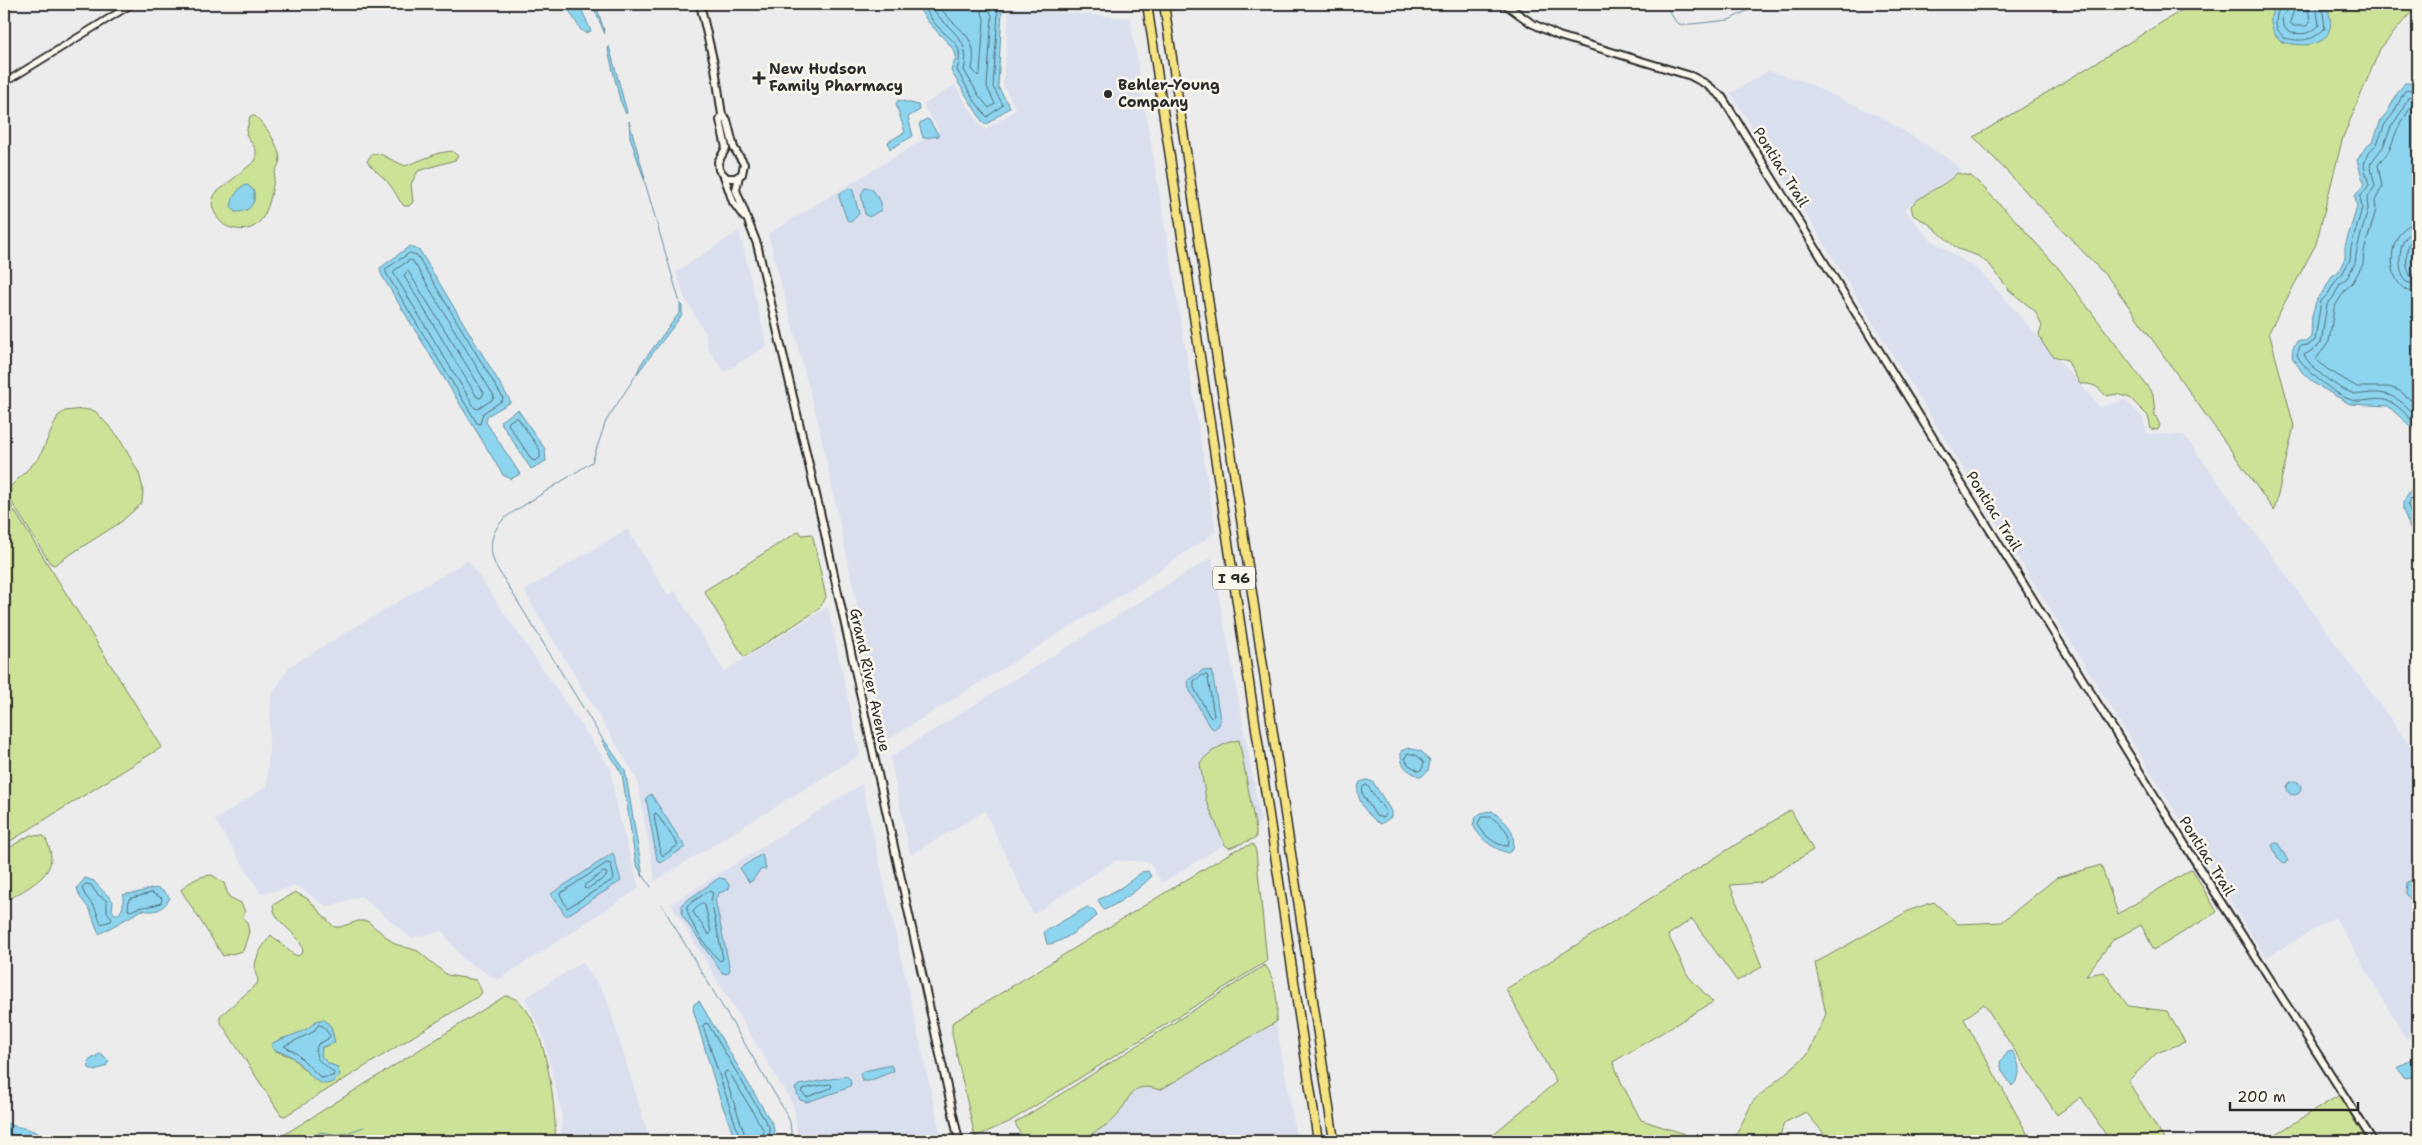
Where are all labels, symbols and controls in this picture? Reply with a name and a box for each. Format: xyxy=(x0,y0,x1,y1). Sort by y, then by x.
place label: New Hudson Family Pharmacy xyxy=(769,59,903,96)
marker: New Hudson Family Pharmacy xyxy=(753,72,765,84)
place label: Behler-Young Company xyxy=(1118,75,1220,112)
marker: Behler-Young Company xyxy=(1102,88,1114,100)
street label: Pontiac Trail xyxy=(1749,123,1814,211)
street label: Pontiac Trail xyxy=(1962,467,2027,555)
road number: I 96 xyxy=(1213,566,1255,590)
street label: Grand River Avenue xyxy=(845,606,895,754)
street label: Pontiac Trail xyxy=(2175,812,2240,900)
scale bar xyxy=(2230,1080,2357,1112)
text: 200 m xyxy=(2237,1087,2286,1107)

